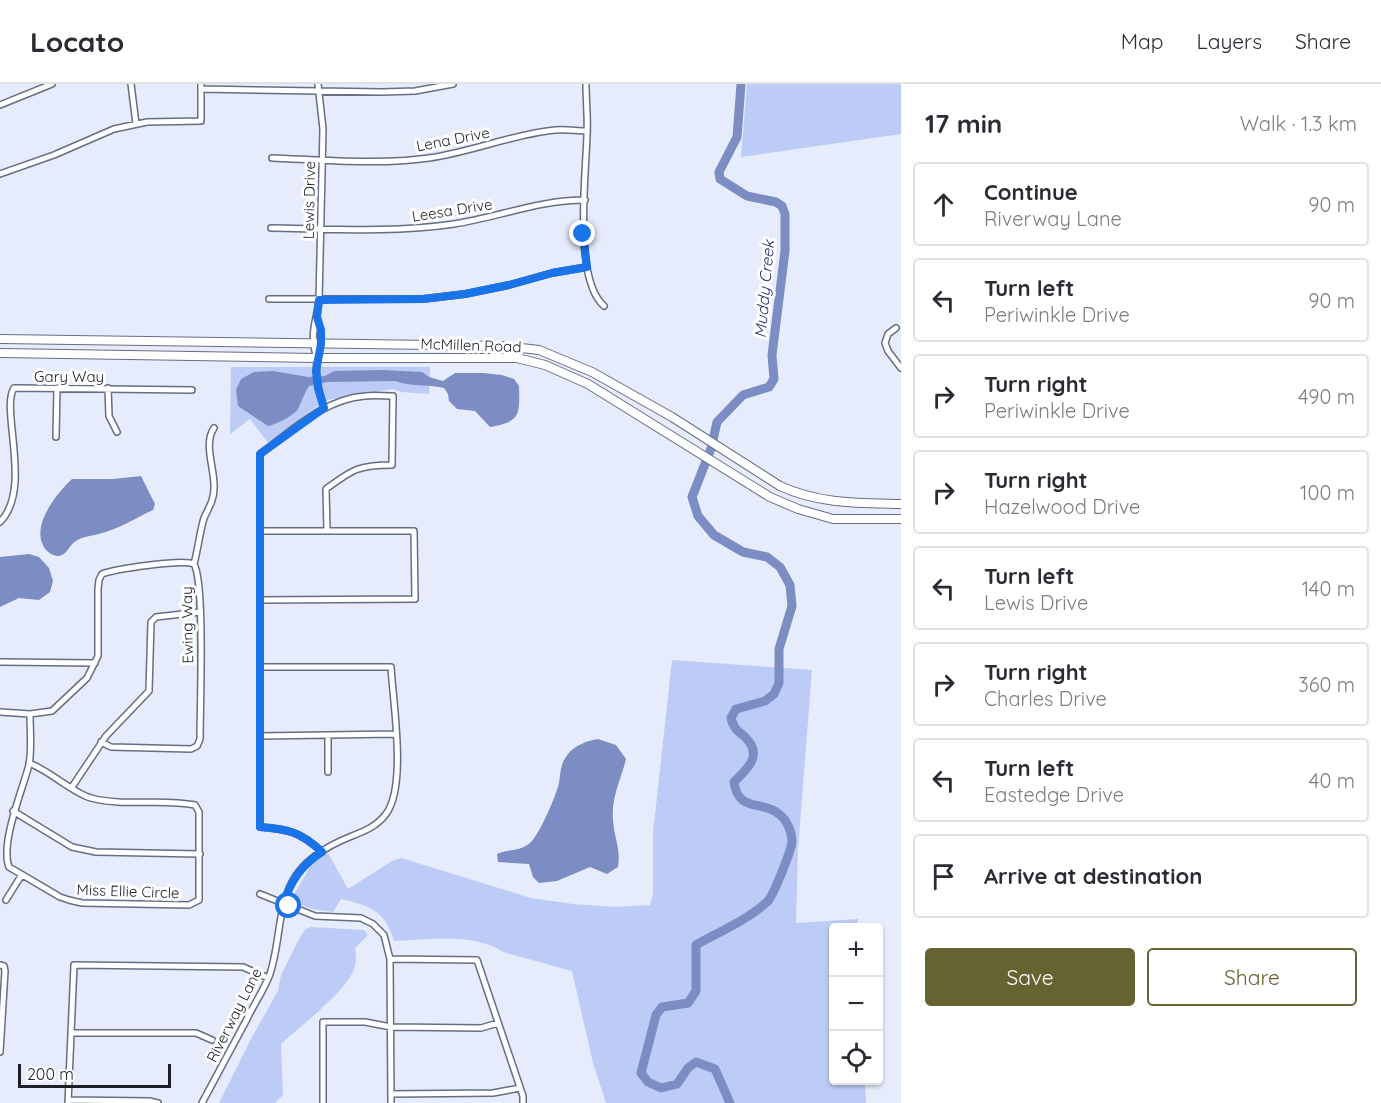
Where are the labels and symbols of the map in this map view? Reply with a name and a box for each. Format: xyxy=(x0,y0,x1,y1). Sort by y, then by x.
street label: Lena Drive xyxy=(415,123,491,155)
street label: Lewis Drive xyxy=(299,161,319,239)
street label: Leesa Drive xyxy=(410,194,494,226)
route end xyxy=(569,220,595,246)
water label: Muddy Creek xyxy=(750,238,778,339)
street label: McMillen Road xyxy=(420,334,522,356)
street label: Gary Way xyxy=(34,367,104,386)
street label: Ewing Way xyxy=(177,586,197,664)
street label: Miss Ellie Circle xyxy=(76,880,180,902)
route start xyxy=(275,892,301,918)
street label: Riverway Lane xyxy=(202,965,266,1065)
scale bar xyxy=(18,1061,171,1088)

